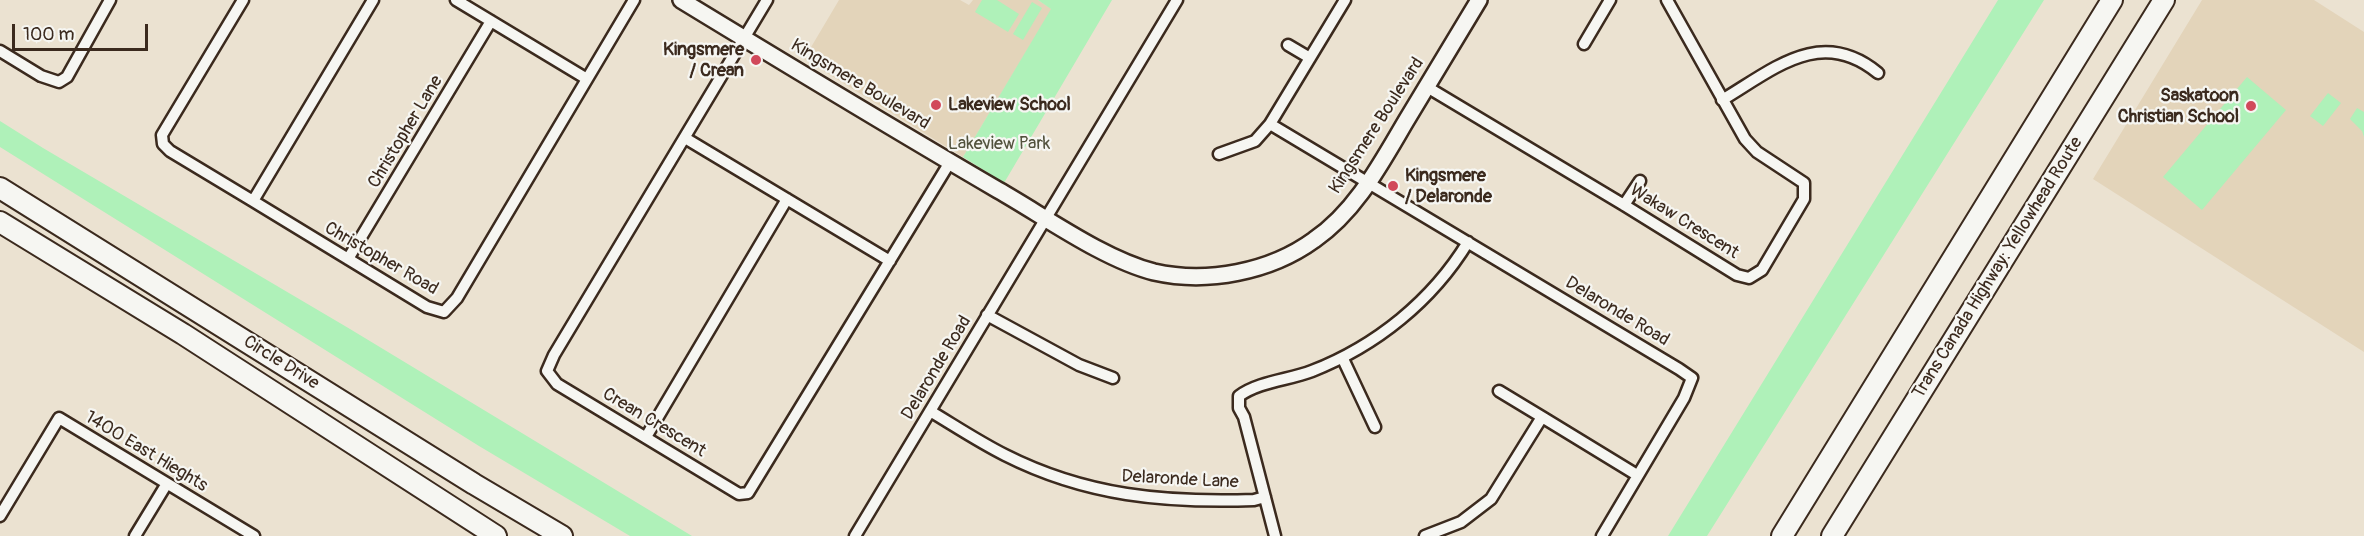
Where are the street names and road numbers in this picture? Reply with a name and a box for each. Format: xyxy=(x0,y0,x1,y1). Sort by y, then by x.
street label: Kingsmere Boulevard xyxy=(787,35,933,135)
street label: Kingsmere Boulevard xyxy=(1325,54,1429,198)
street label: Christopher Lane xyxy=(364,72,448,192)
street label: Trans Canada Highway: Yellowhead Route xyxy=(1908,133,2088,403)
street label: Wakaw Crescent xyxy=(1625,180,1743,264)
street label: Christopher Road xyxy=(320,218,442,300)
street label: Delaronde Road xyxy=(1561,272,1673,352)
street label: Delaronde Road xyxy=(897,312,977,424)
street label: Circle Drive xyxy=(239,331,323,395)
street label: Crean Crescent xyxy=(598,384,710,462)
street label: 1400 East Hieghts xyxy=(81,407,211,497)
street label: Delaronde Lane xyxy=(1121,466,1239,494)

